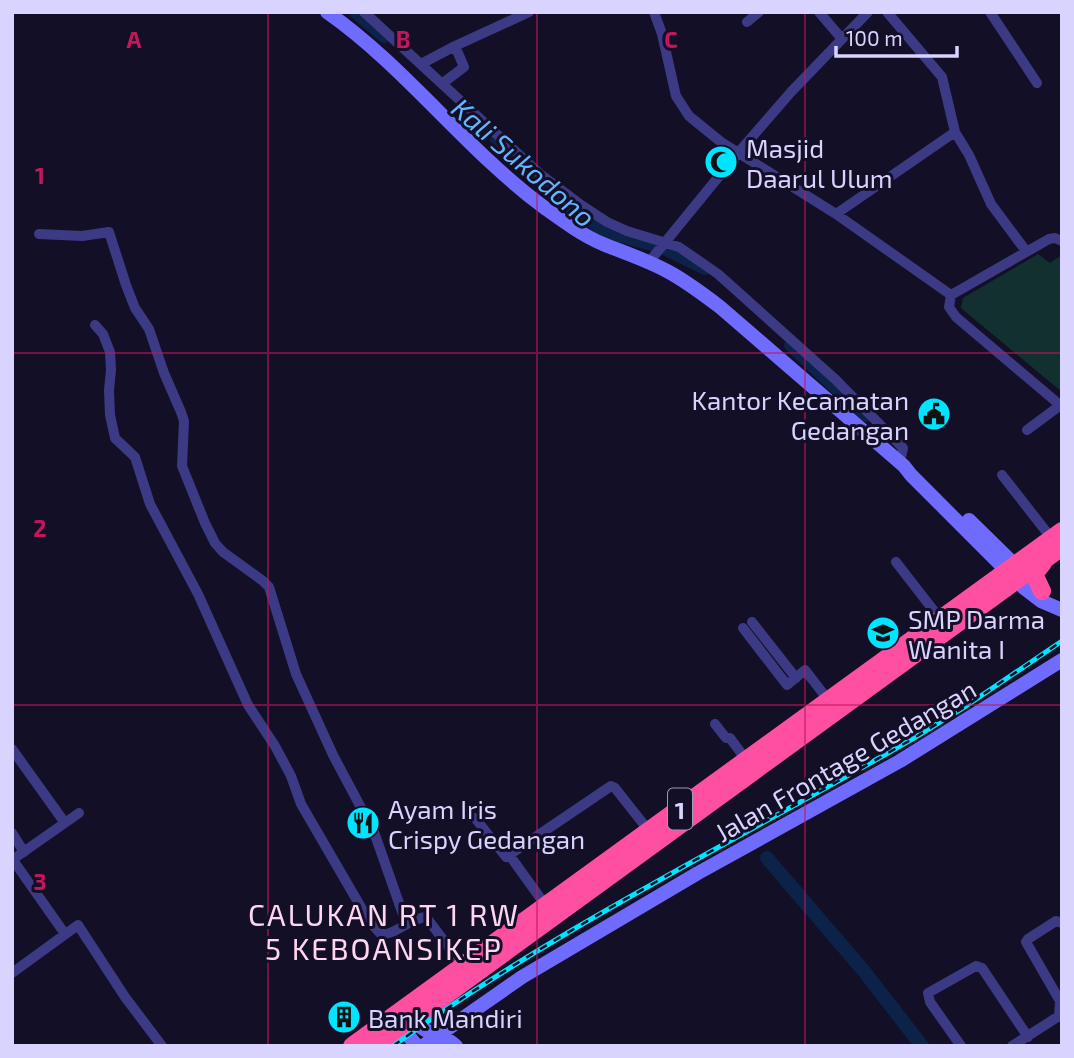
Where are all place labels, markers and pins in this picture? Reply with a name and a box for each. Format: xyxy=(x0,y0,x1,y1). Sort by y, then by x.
place label: Masjid Daarul Ulum xyxy=(746,132,893,193)
mosque icon: Masjid Daarul Ulum xyxy=(702,143,740,181)
place label: Kantor Kecamatan Gedangan xyxy=(692,384,909,445)
public building icon: Kantor Kecamatan Gedangan xyxy=(915,395,953,433)
place label: SMP Darma Wanita I xyxy=(908,603,1045,664)
school or university icon: SMP Darma Wanita I xyxy=(864,614,902,652)
place label: Ayam Iris Crispy Gedangan xyxy=(388,793,585,854)
restaurant icon: Ayam Iris Crispy Gedangan xyxy=(344,804,382,842)
building icon: Bank Mandiri xyxy=(325,998,363,1036)
place label: Bank Mandiri xyxy=(368,1002,523,1033)

